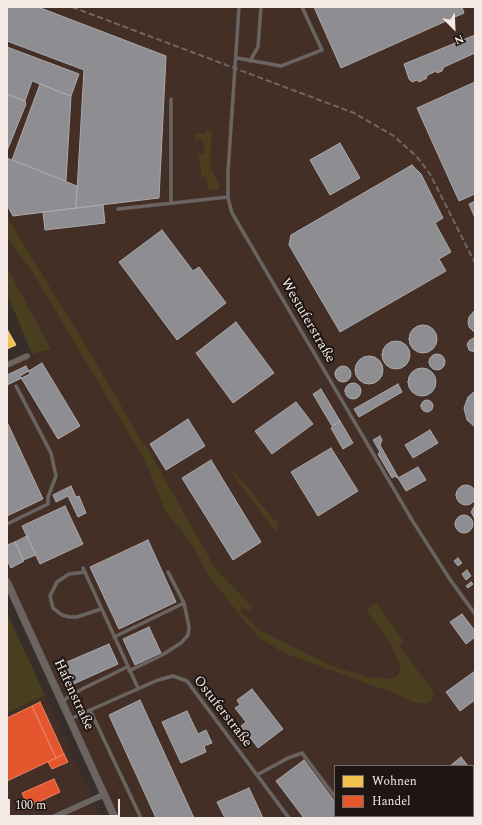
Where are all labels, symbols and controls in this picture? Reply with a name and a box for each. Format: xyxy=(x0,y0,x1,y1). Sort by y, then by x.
north arrow xyxy=(434,8,474,48)
text: N xyxy=(452,30,467,49)
street label: Westuferstraße xyxy=(276,276,338,366)
street label: Hafenstraße xyxy=(49,657,97,733)
street label: Ostuferstraße xyxy=(189,673,255,751)
legend xyxy=(334,765,474,817)
text: Wohnen xyxy=(372,772,417,791)
scale bar xyxy=(10,791,122,817)
text: Handel xyxy=(372,792,411,811)
text: 100 m xyxy=(15,796,46,815)

